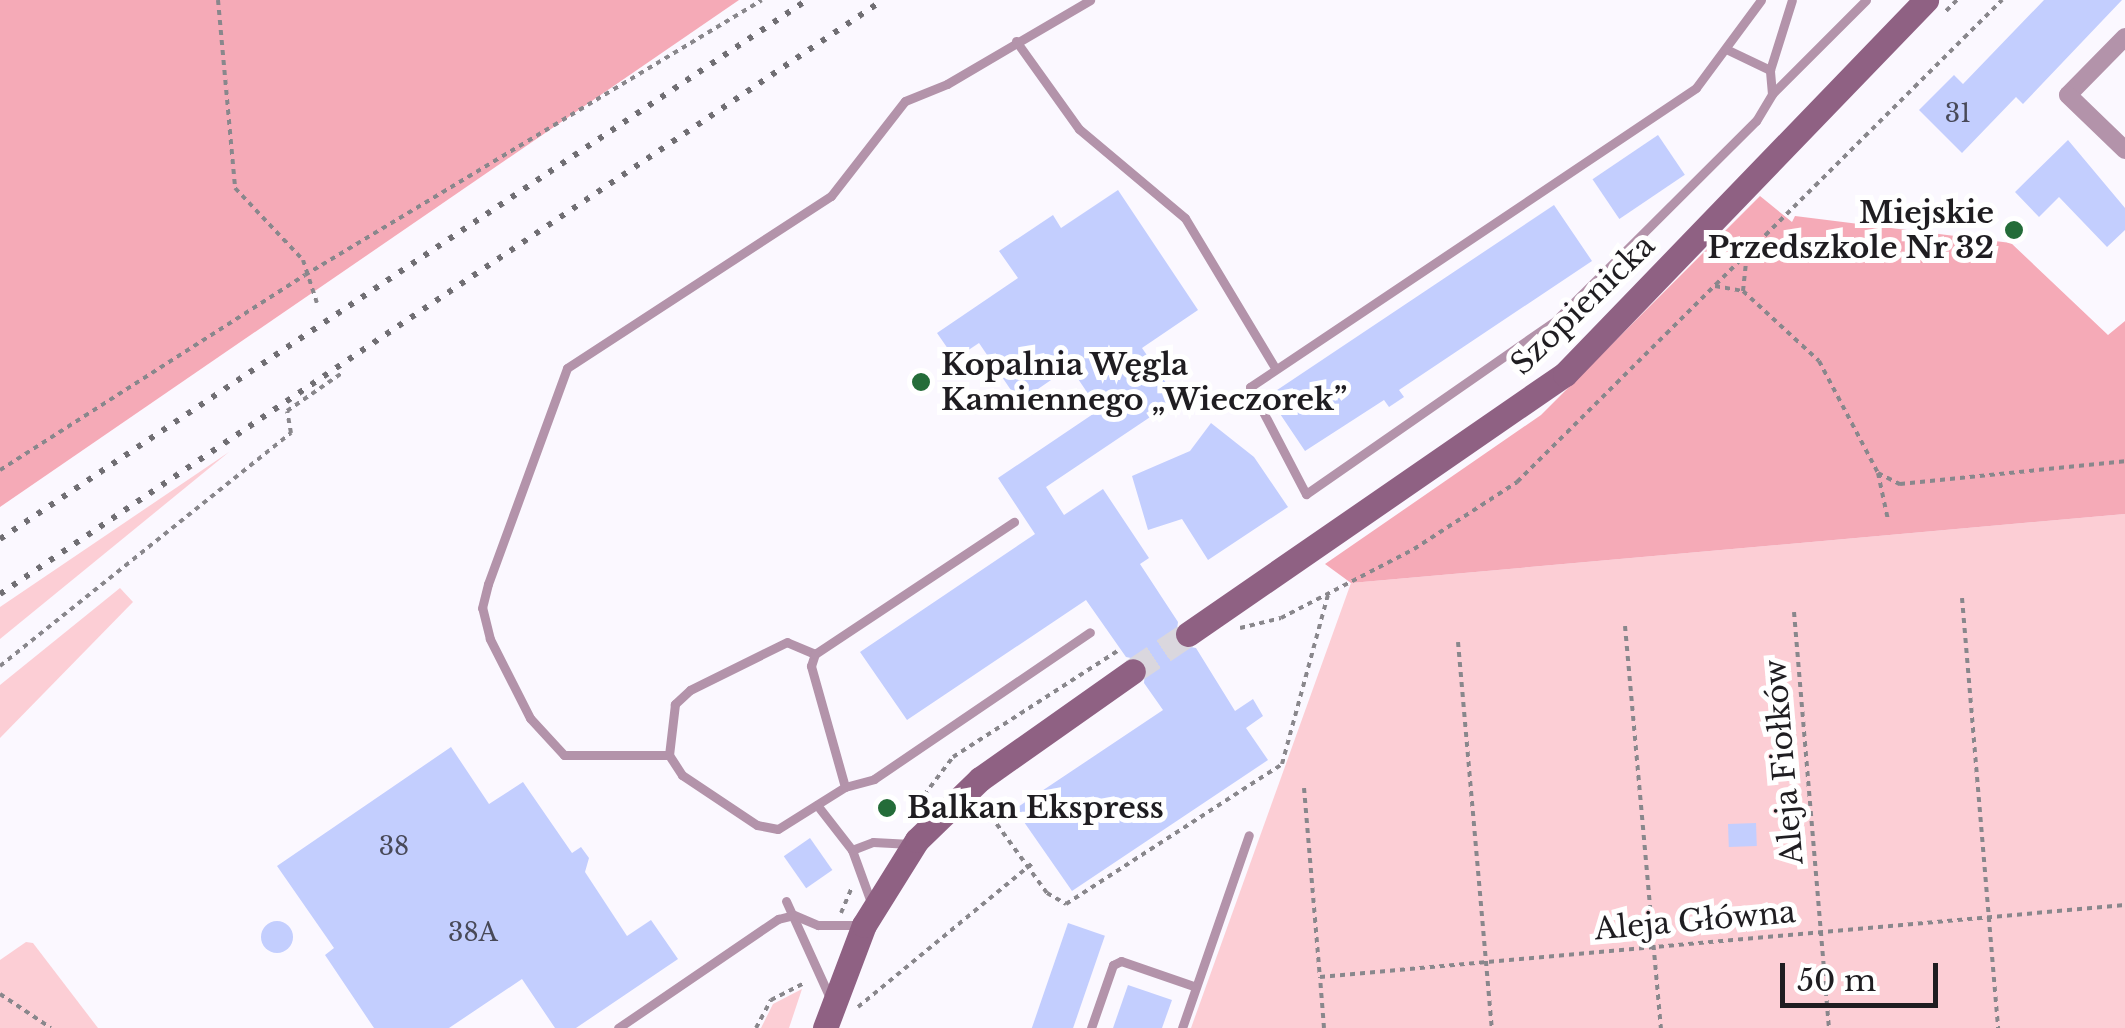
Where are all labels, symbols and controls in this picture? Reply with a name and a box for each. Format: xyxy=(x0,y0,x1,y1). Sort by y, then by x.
house number: 31 xyxy=(1945,99,1971,129)
place label: Miejskie Przedszkole Nr 32 xyxy=(1707,195,1994,266)
marker: Miejskie Przedszkole Nr 32 xyxy=(2003,219,2025,241)
street label: Szopienicka xyxy=(1504,228,1662,382)
place label: Kopalnia Węgla Kamiennego „Wieczorek” xyxy=(941,347,1347,418)
marker: Kopalnia Węgla Kamiennego „Wieczorek” xyxy=(910,371,932,393)
street label: Aleja Fiołków xyxy=(1757,658,1811,866)
place label: Balkan Ekspress xyxy=(907,790,1164,826)
marker: Balkan Ekspress xyxy=(876,797,898,819)
house number: 38 xyxy=(379,832,409,862)
street label: Aleja Główna xyxy=(1593,894,1797,948)
house number: 38A xyxy=(448,918,498,948)
scale bar xyxy=(1785,943,1942,1005)
text: 50 m xyxy=(1797,962,1876,999)

